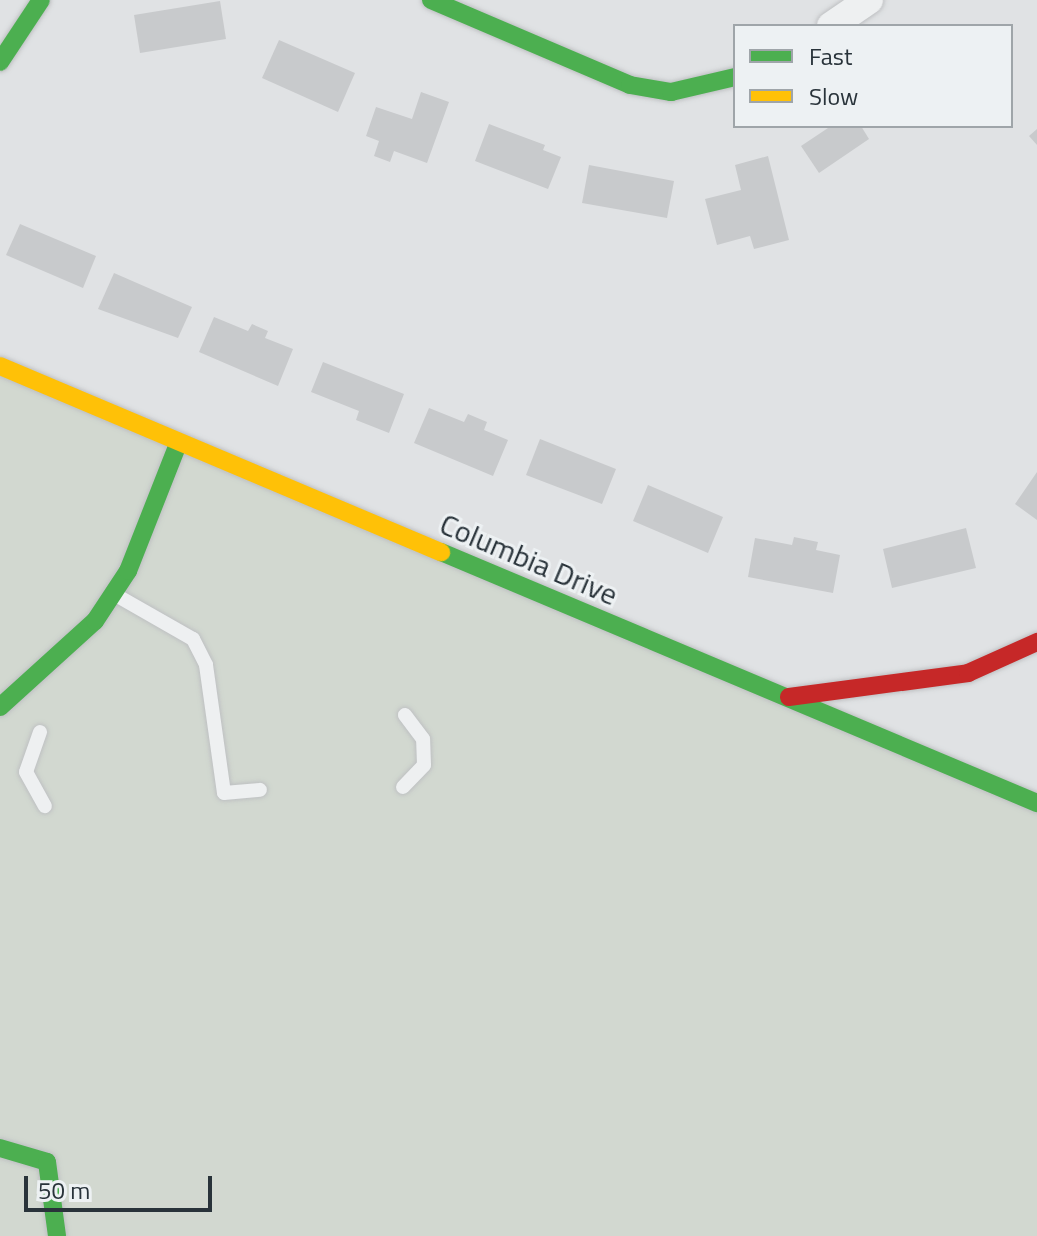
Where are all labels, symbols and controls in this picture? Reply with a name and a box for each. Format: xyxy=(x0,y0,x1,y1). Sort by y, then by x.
legend xyxy=(733,24,1013,128)
text: Fast xyxy=(809,38,852,74)
text: Slow xyxy=(809,78,858,114)
street label: Columbia Drive xyxy=(435,505,623,613)
scale bar xyxy=(28,1160,216,1210)
text: 50 m xyxy=(38,1172,90,1208)

